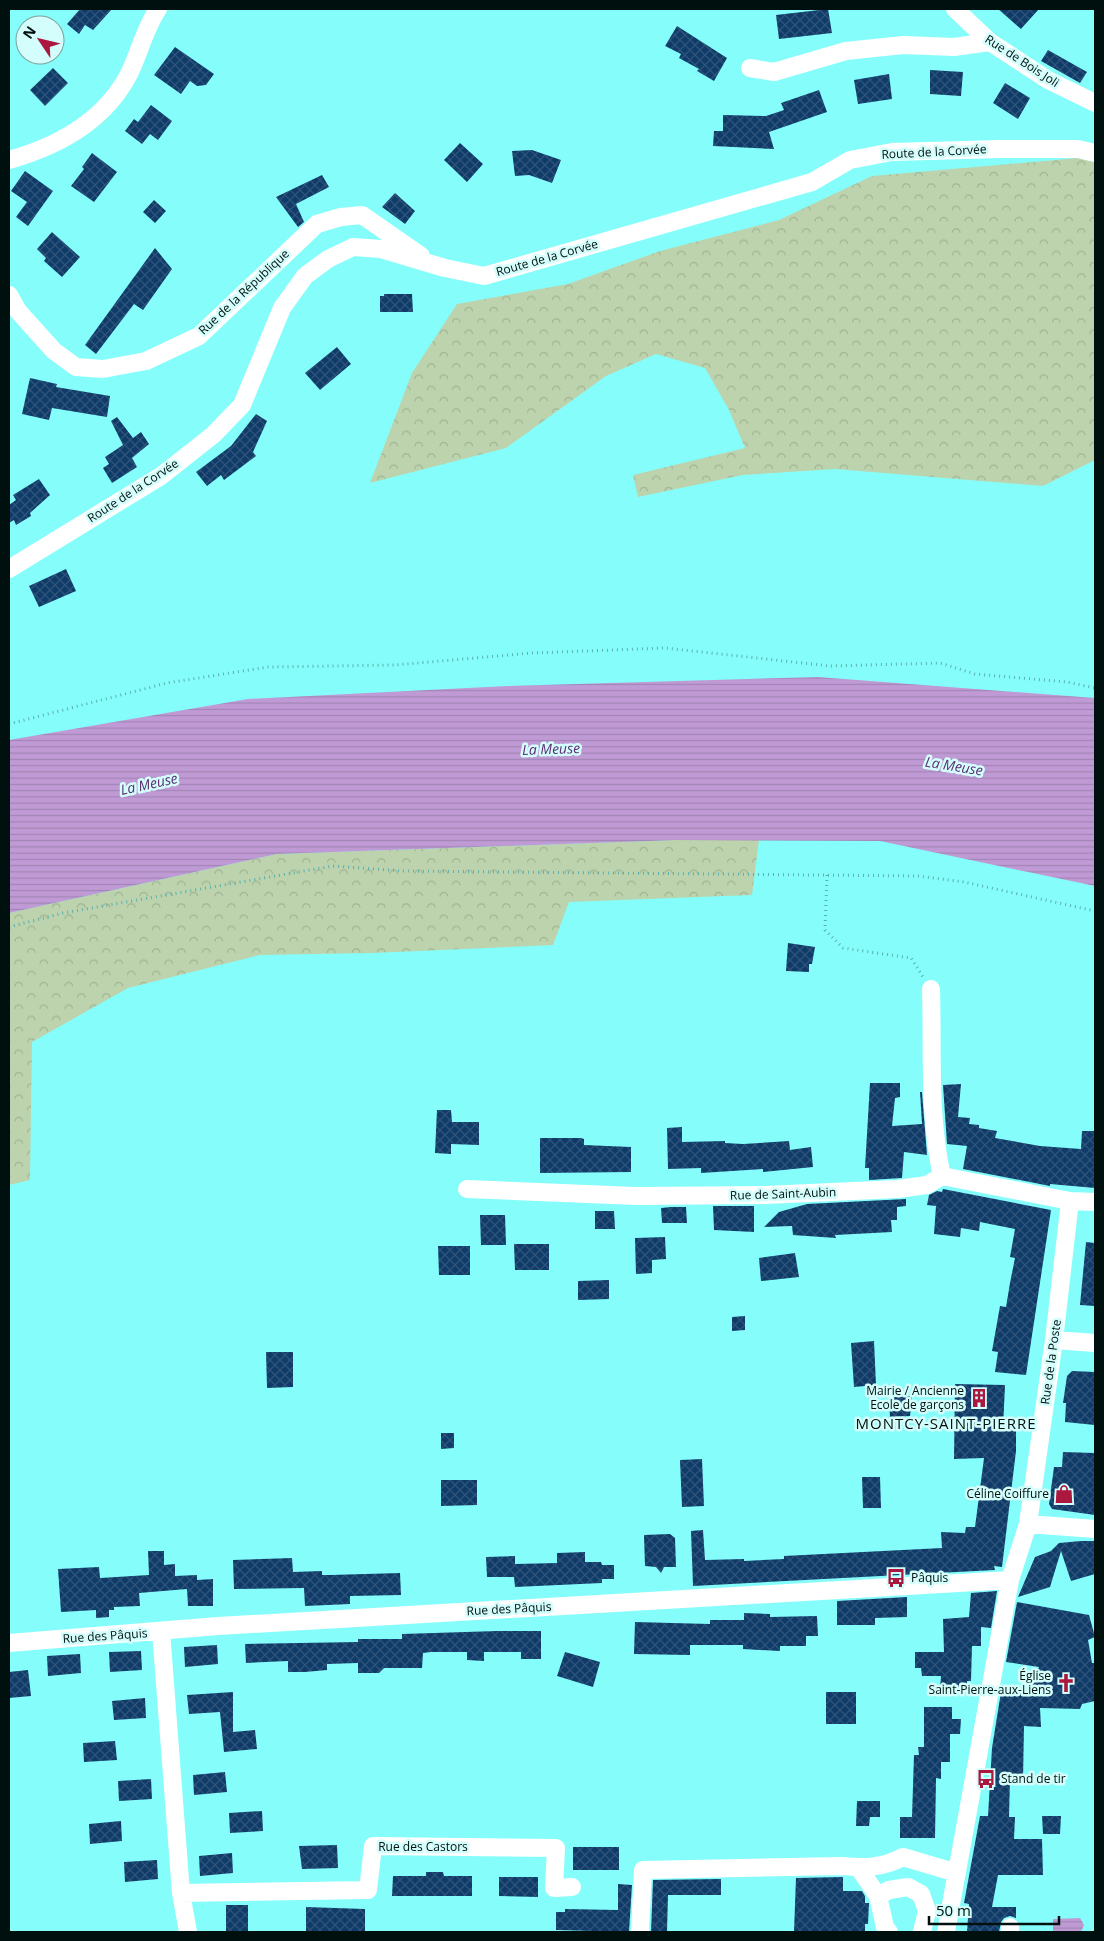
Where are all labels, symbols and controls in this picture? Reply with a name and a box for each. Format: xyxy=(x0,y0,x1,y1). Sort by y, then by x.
north arrow xyxy=(15,15,65,65)
text: N xyxy=(18,22,40,42)
street label: Rue de Bois Joli xyxy=(982,30,1063,91)
street label: Route de la Corvée xyxy=(881,140,987,163)
street label: Route de la Corvée xyxy=(494,235,600,280)
street label: Rue de la République xyxy=(195,245,293,338)
street label: Route de la Corvée xyxy=(84,455,182,526)
water label: La Meuse xyxy=(522,738,580,759)
water label: La Meuse xyxy=(924,752,984,779)
water label: La Meuse xyxy=(119,768,179,799)
street label: Rue de Saint-Aubin xyxy=(730,1183,836,1204)
street label: Rue de la Poste xyxy=(1036,1318,1065,1406)
place label: Mairie / Ancienne Ecole de garçons xyxy=(866,1382,964,1413)
building icon: Mairie / Ancienne Ecole de garçons xyxy=(968,1387,990,1409)
district label: MONTCY-SAINT-PIERRE xyxy=(855,1413,1037,1433)
shop icon: Céline Coiffure xyxy=(1053,1483,1075,1505)
place label: Céline Coiffure xyxy=(967,1485,1049,1502)
bus stop icon: Pâquis xyxy=(885,1567,907,1589)
place label: Pâquis xyxy=(911,1569,949,1586)
street label: Rue des Pâquis xyxy=(466,1598,552,1619)
street label: Rue des Pâquis xyxy=(62,1624,148,1647)
place label: Église Saint-Pierre-aux-Liens xyxy=(929,1667,1051,1698)
church icon: Église Saint-Pierre-aux-Liens xyxy=(1055,1672,1077,1694)
bus stop icon: Stand de tir xyxy=(975,1768,997,1790)
place label: Stand de tir xyxy=(1001,1770,1066,1787)
street label: Rue des Castors xyxy=(378,1838,468,1855)
scale bar xyxy=(929,1894,1059,1926)
text: 50 m xyxy=(936,1900,971,1920)

